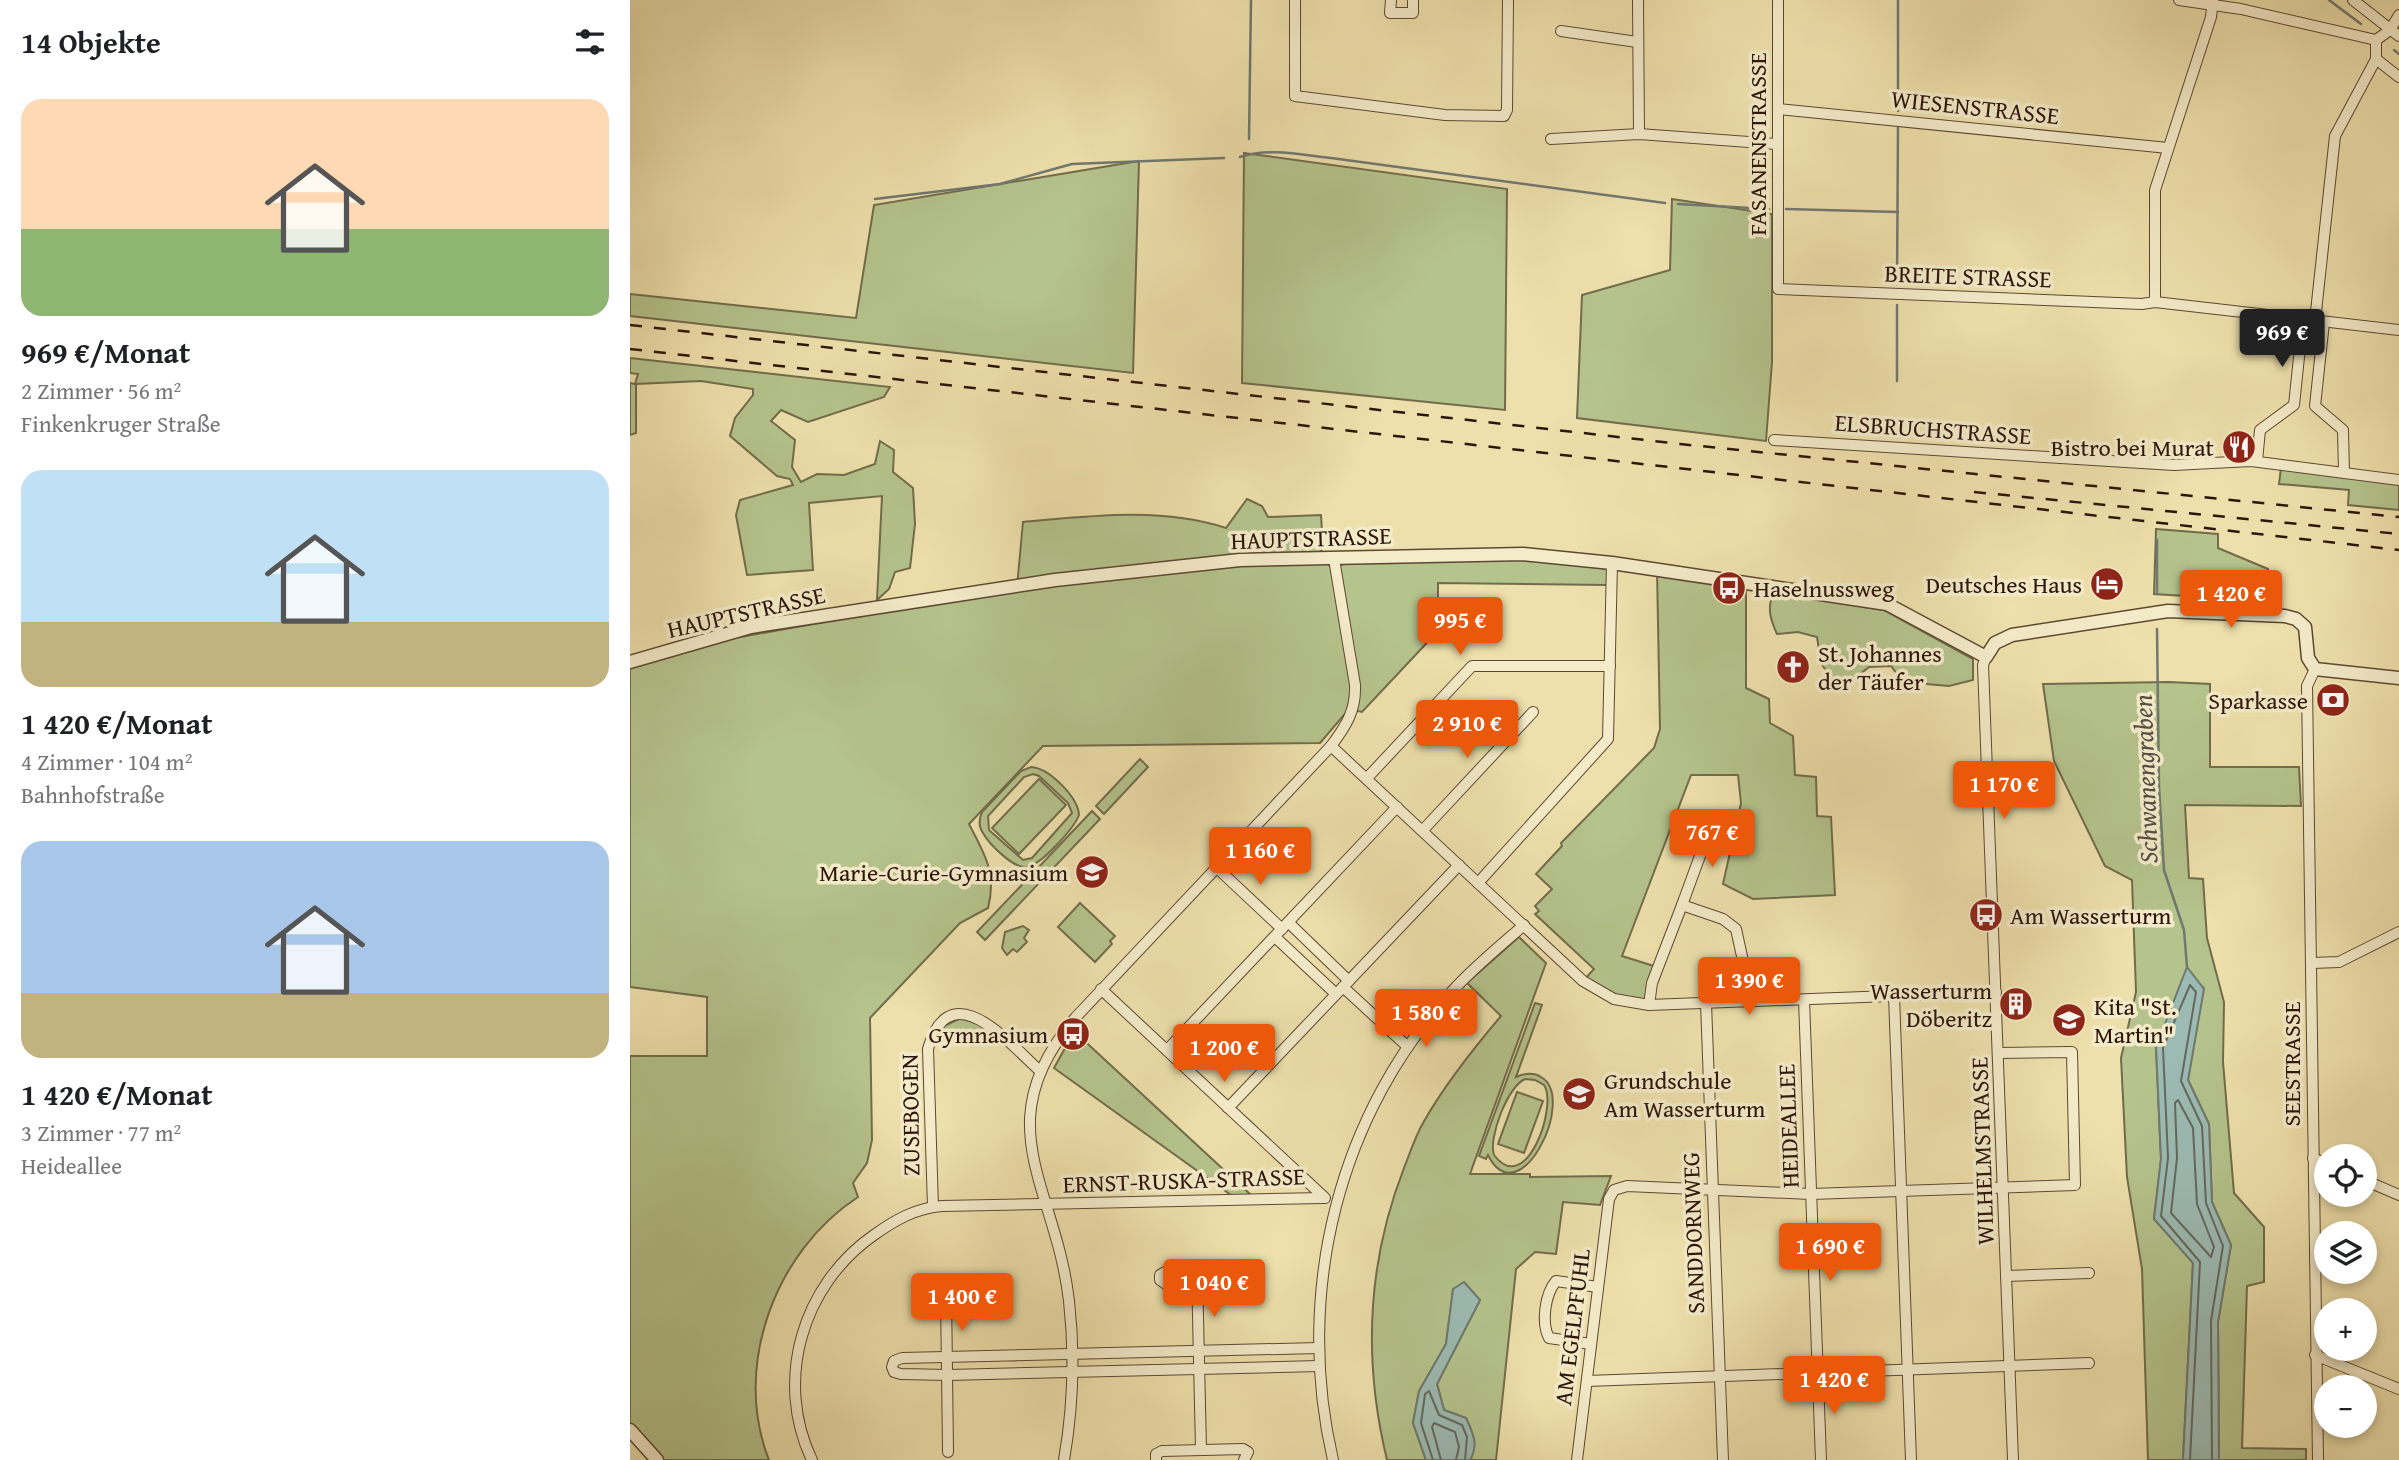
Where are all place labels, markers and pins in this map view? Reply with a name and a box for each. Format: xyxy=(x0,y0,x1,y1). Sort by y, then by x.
pin: 969 € xyxy=(2233,310,2331,369)
restaurant icon: Bistro bei Murat xyxy=(2220,428,2258,466)
place label: Bistro bei Murat xyxy=(2051,430,2215,465)
hotel icon: Deutsches Haus xyxy=(2088,565,2126,603)
place label: Deutsches Haus xyxy=(1926,567,2082,602)
bus stop icon: Haselnussweg xyxy=(1710,569,1748,607)
pin: 1 420 € xyxy=(2166,570,2296,630)
place label: Haselnussweg xyxy=(1754,571,1894,606)
pin: 995 € xyxy=(1411,598,1509,657)
place label: St. Johannes der Täufer xyxy=(1818,636,1942,699)
church icon: St. Johannes der Täufer xyxy=(1774,648,1812,686)
bank icon: Sparkasse xyxy=(2314,681,2352,719)
place label: Sparkasse xyxy=(2208,683,2308,718)
pin: 2 910 € xyxy=(1402,700,1532,760)
pin: 1 170 € xyxy=(1939,762,2069,821)
pin: 767 € xyxy=(1663,810,1761,869)
pin: 1 160 € xyxy=(1195,828,1325,887)
school or university icon: Marie-Curie-Gymnasium xyxy=(1073,853,1111,891)
place label: Marie-Curie-Gymnasium xyxy=(819,855,1068,890)
bus stop icon: Am Wasserturm xyxy=(1967,896,2005,934)
place label: Am Wasserturm xyxy=(2010,898,2172,933)
pin: 1 390 € xyxy=(1684,958,1814,1017)
place label: Wasserturm Döberitz xyxy=(1870,973,1992,1036)
building icon: Wasserturm Döberitz xyxy=(1997,985,2035,1023)
place label: Kita "St. Martin" xyxy=(2094,989,2177,1052)
pin: 1 580 € xyxy=(1361,990,1491,1049)
school or university icon: Kita "St. Martin" xyxy=(2050,1001,2088,1039)
bus stop icon: Gymnasium xyxy=(1054,1015,1092,1053)
place label: Gymnasium xyxy=(929,1017,1048,1052)
pin: 1 200 € xyxy=(1159,1024,1289,1084)
place label: Grundschule Am Wasserturm xyxy=(1604,1063,1766,1126)
school or university icon: Grundschule Am Wasserturm xyxy=(1560,1075,1598,1113)
pin: 1 690 € xyxy=(1765,1224,1895,1283)
pin: 1 040 € xyxy=(1149,1260,1279,1319)
pin: 1 400 € xyxy=(897,1274,1027,1333)
pin: 1 420 € xyxy=(1769,1356,1899,1416)

